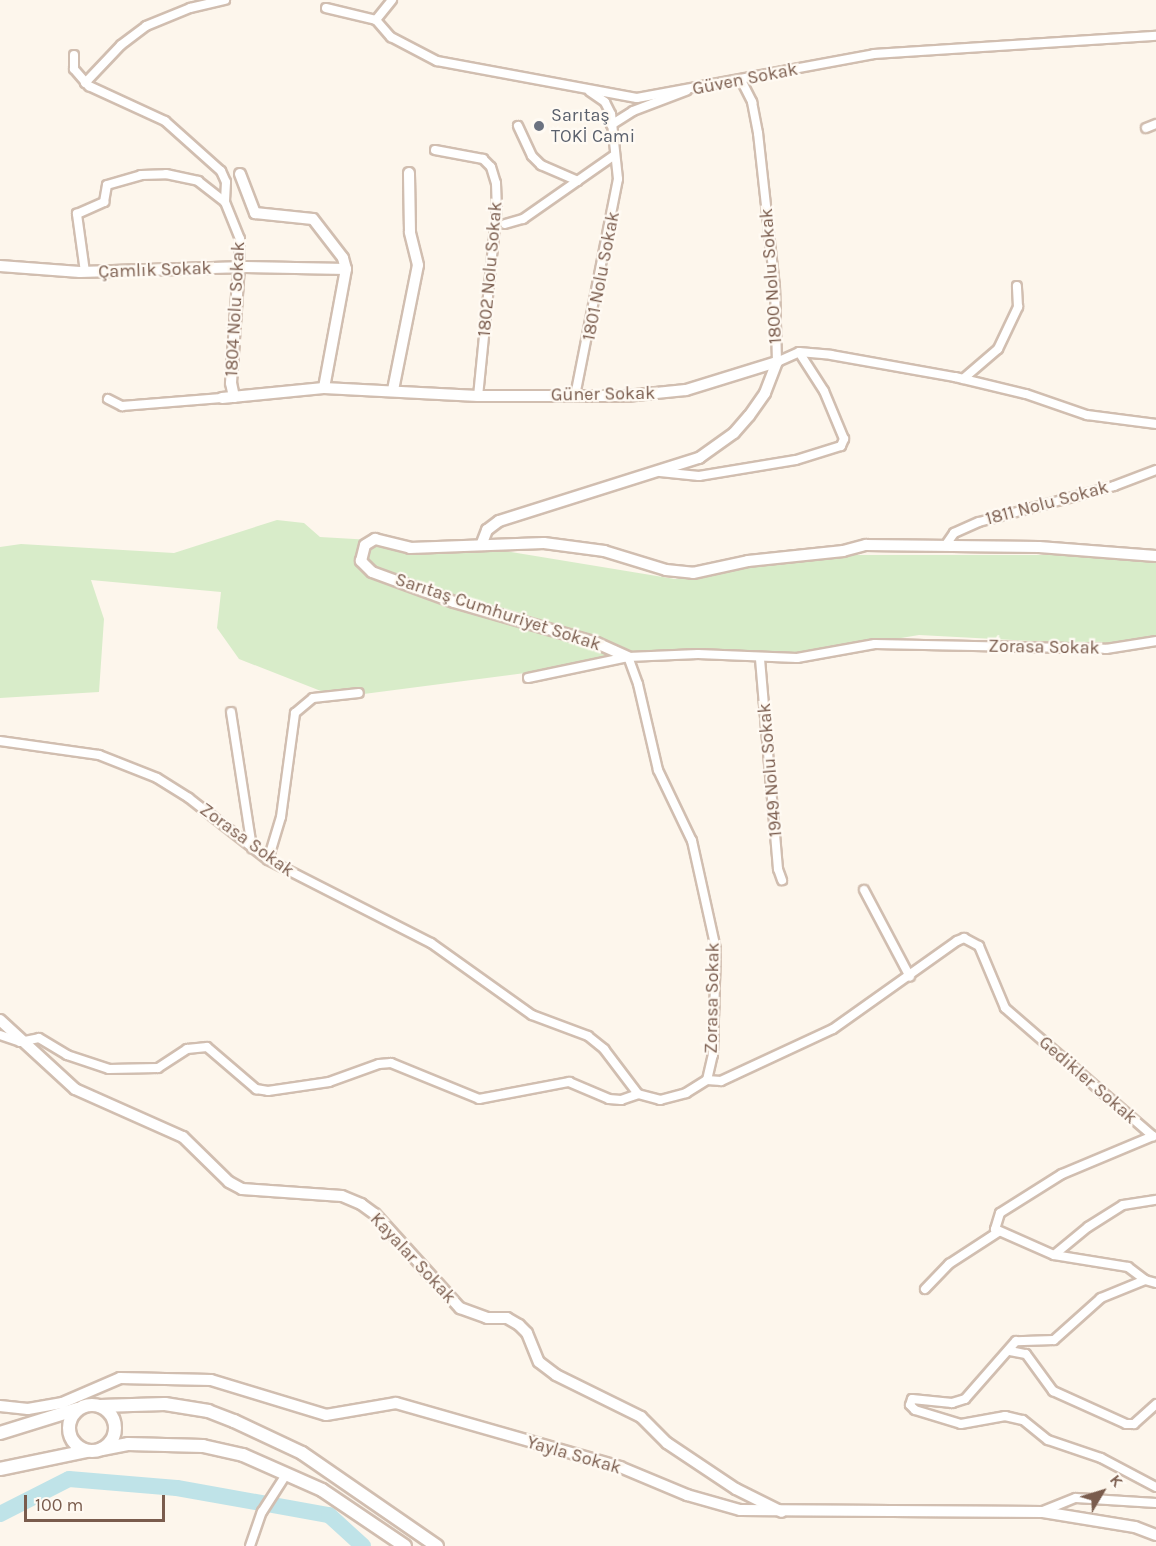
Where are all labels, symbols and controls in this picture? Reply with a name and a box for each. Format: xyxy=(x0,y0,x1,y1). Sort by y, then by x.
street label: Güven Sokak xyxy=(691,58,799,100)
place label: Sarıtaş TOKİ Cami xyxy=(551,105,635,148)
marker: Sarıtaş TOKİ Cami xyxy=(532,119,546,133)
street label: 1802 Nolu Sokak xyxy=(473,200,507,338)
street label: 1800 Nolu Sokak xyxy=(755,207,787,345)
street label: 1801 Nolu Sokak xyxy=(578,210,624,342)
street label: 1804 Nolu Sokak xyxy=(221,241,249,377)
street label: Çamlık Sokak xyxy=(98,257,212,283)
street label: Güner Sokak xyxy=(551,382,655,406)
street label: 1811 Nolu Sokak xyxy=(983,476,1111,530)
street label: Sarıtaş Cumhuriyet Sokak xyxy=(392,569,604,655)
street label: Zorasa Sokak xyxy=(988,635,1100,659)
street label: 1949 Nolu Sokak xyxy=(753,702,787,838)
street label: Zorasa Sokak xyxy=(196,799,298,881)
street label: Zorasa Sokak xyxy=(700,942,724,1054)
street label: Gedikler Sokak xyxy=(1035,1032,1141,1128)
street label: Kayalar Sokak xyxy=(366,1208,460,1308)
street label: Yayla Sokak xyxy=(524,1431,624,1479)
north arrow xyxy=(1072,1462,1132,1522)
text: K xyxy=(1106,1471,1127,1491)
scale bar xyxy=(27,1483,168,1521)
text: 100 m xyxy=(35,1494,83,1516)

